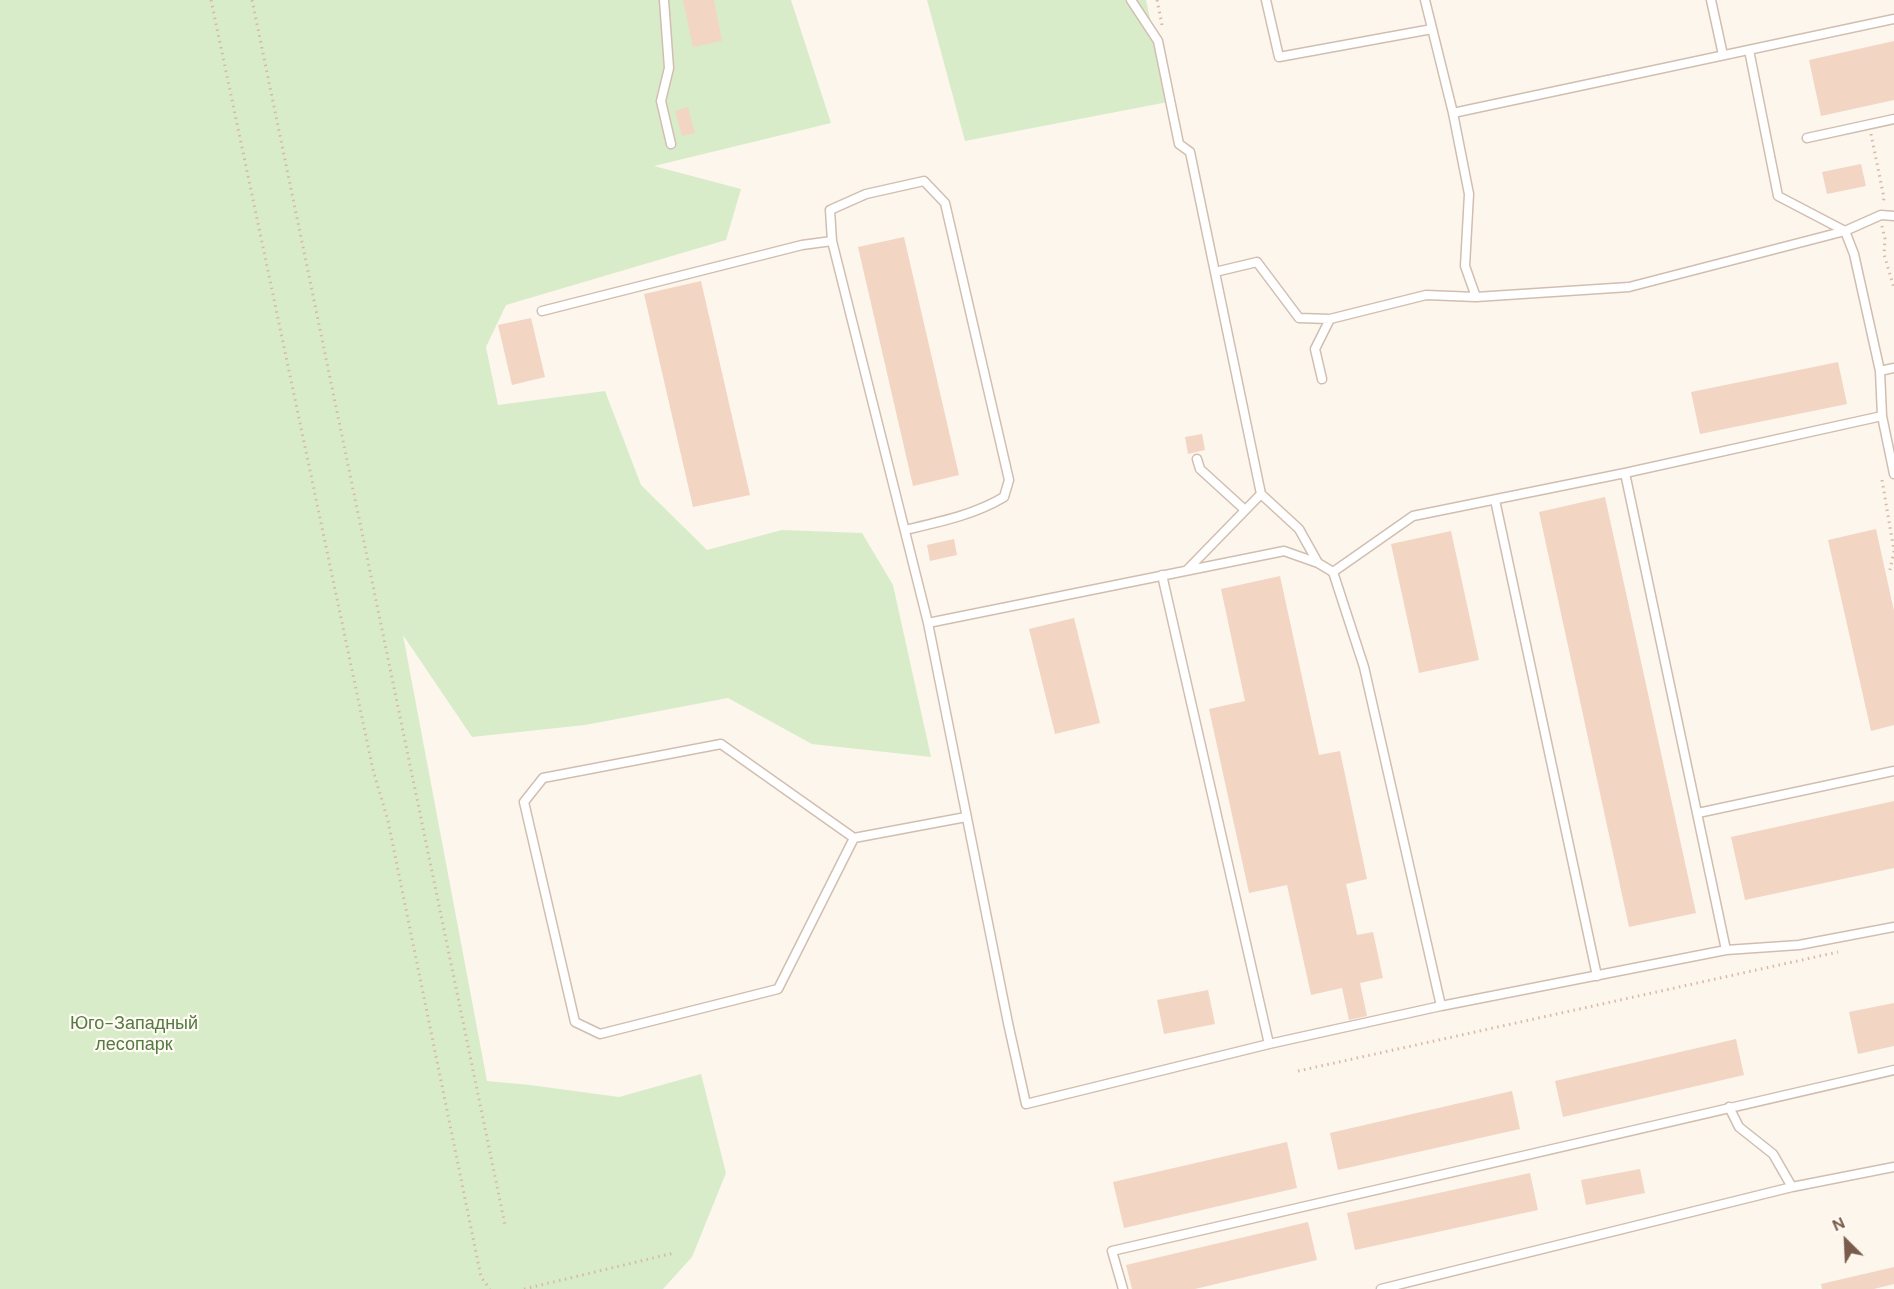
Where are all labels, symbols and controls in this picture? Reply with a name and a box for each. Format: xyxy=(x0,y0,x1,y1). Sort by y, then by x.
park label: Юго-Западный лесопарк xyxy=(70,1013,198,1056)
north arrow xyxy=(1816,1211,1876,1271)
text: N xyxy=(1829,1212,1848,1236)

